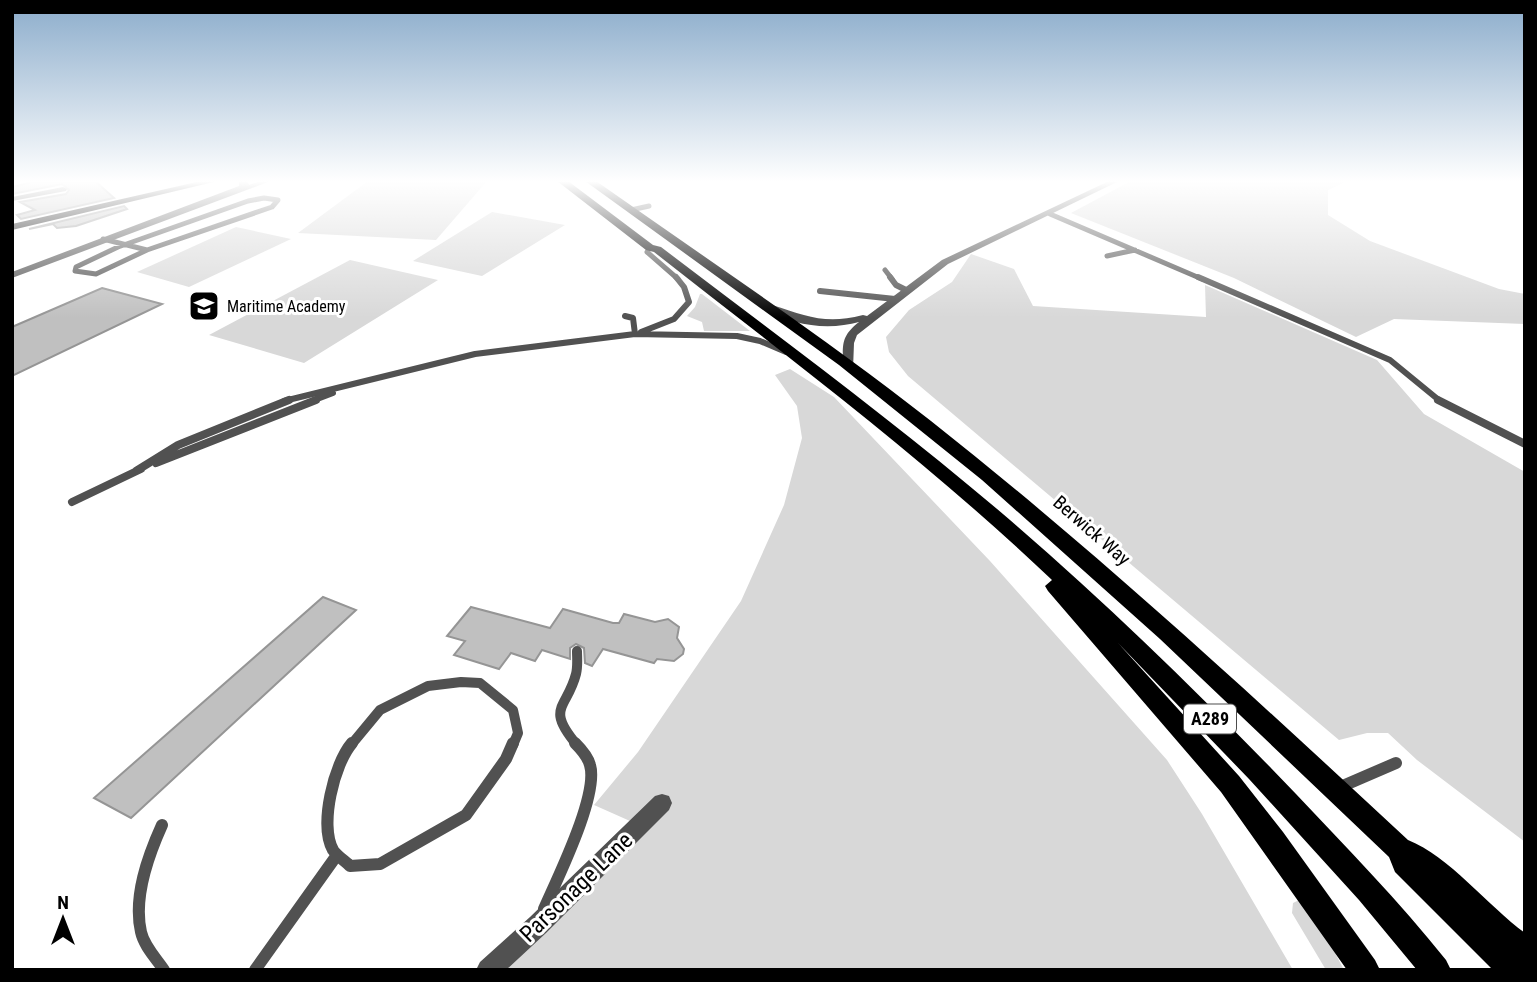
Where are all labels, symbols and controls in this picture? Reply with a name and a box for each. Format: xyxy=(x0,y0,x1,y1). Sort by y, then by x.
school or university icon: Maritime Academy xyxy=(187,289,221,323)
place label: Maritime Academy xyxy=(227,297,346,316)
street label: Berwick Way xyxy=(1048,491,1135,570)
road number: A289 xyxy=(1184,704,1236,734)
street label: Parsonage Lane xyxy=(514,827,638,948)
north arrow xyxy=(28,884,98,954)
text: N xyxy=(57,891,69,914)

